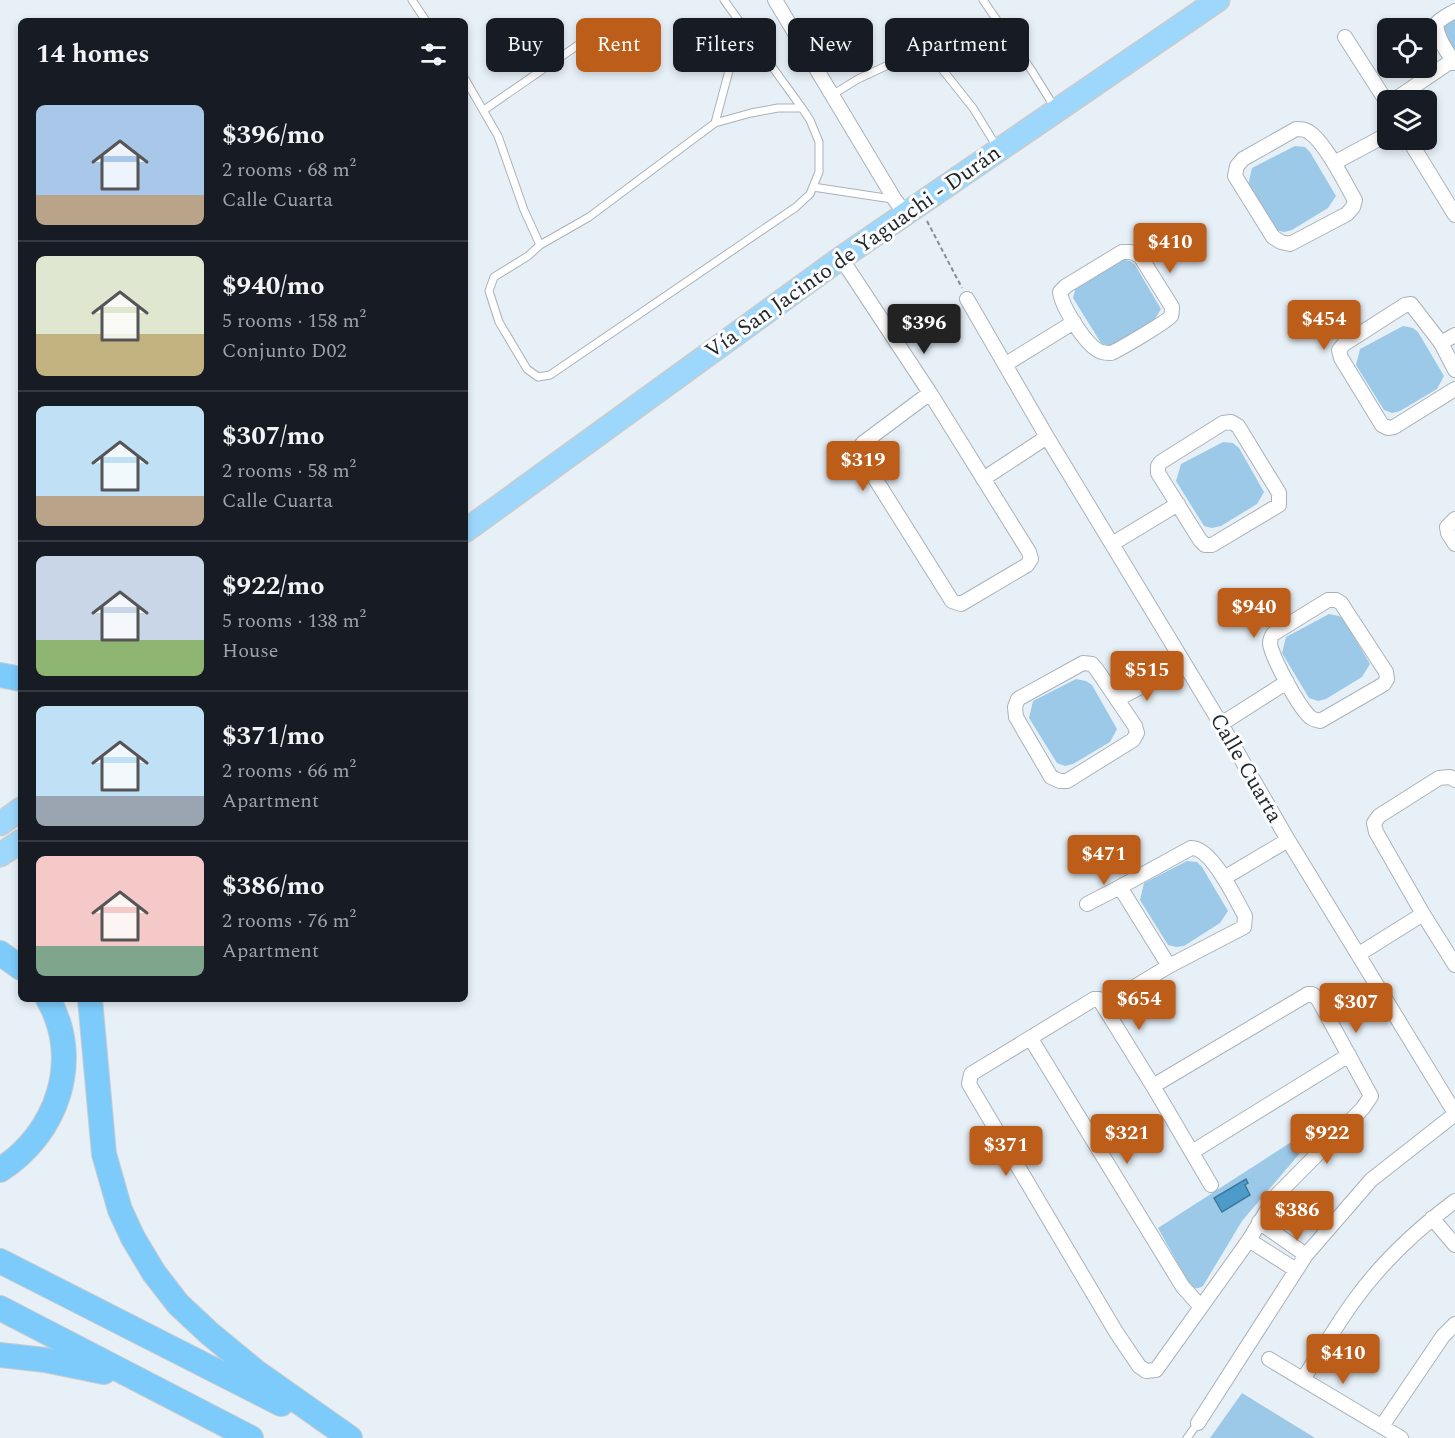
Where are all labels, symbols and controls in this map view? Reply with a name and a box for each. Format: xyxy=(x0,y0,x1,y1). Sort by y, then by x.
chip: Buy xyxy=(486,18,564,72)
chip: Rent xyxy=(576,18,661,72)
chip: Filters xyxy=(673,18,776,72)
chip: New xyxy=(788,18,873,72)
chip: Apartment xyxy=(885,18,1029,72)
map controls xyxy=(1377,18,1437,150)
button: locate xyxy=(1377,18,1437,78)
text: 14 homes xyxy=(36,34,150,74)
icon: filters xyxy=(417,38,450,71)
button: layers xyxy=(1377,90,1437,150)
text: $396/mo xyxy=(222,115,325,155)
icon: home xyxy=(84,129,156,201)
street label: Vía San Jacinto de Yaguachi - Durán xyxy=(698,137,1008,367)
text: 2 rooms · 68 m² xyxy=(222,155,356,185)
text: Calle Cuarta xyxy=(222,185,333,215)
pin: $410 xyxy=(1134,223,1206,274)
text: $410 xyxy=(1148,227,1192,257)
text: $940/mo xyxy=(222,266,325,306)
icon: home xyxy=(84,280,156,352)
pin: $454 xyxy=(1288,300,1360,351)
pin: $396 xyxy=(888,304,960,355)
text: $454 xyxy=(1302,304,1346,334)
text: 5 rooms · 158 m² xyxy=(222,306,366,336)
text: $396 xyxy=(902,308,946,338)
text: Conjunto D02 xyxy=(222,336,346,366)
text: $307/mo xyxy=(222,416,325,456)
icon: home xyxy=(84,430,156,502)
pin: $319 xyxy=(827,441,899,492)
text: $319 xyxy=(841,445,885,475)
text: 2 rooms · 58 m² xyxy=(222,456,356,486)
text: Calle Cuarta xyxy=(222,486,333,516)
text: $922/mo xyxy=(222,566,325,606)
icon: home xyxy=(84,580,156,652)
pin: $940 xyxy=(1218,588,1290,639)
text: $940 xyxy=(1232,592,1276,622)
text: 5 rooms · 138 m² xyxy=(222,606,366,636)
text: House xyxy=(222,636,279,666)
pin: $515 xyxy=(1111,651,1183,702)
text: $515 xyxy=(1125,655,1169,685)
street label: Calle Cuarta xyxy=(1201,707,1291,829)
text: $371/mo xyxy=(222,716,325,756)
icon: home xyxy=(84,730,156,802)
text: 2 rooms · 66 m² xyxy=(222,756,356,786)
text: Apartment xyxy=(222,786,319,816)
pin: $471 xyxy=(1068,835,1140,886)
text: $471 xyxy=(1082,839,1126,869)
text: $386/mo xyxy=(222,866,325,906)
icon: home xyxy=(84,880,156,952)
text: 2 rooms · 76 m² xyxy=(222,906,356,936)
text: Apartment xyxy=(222,936,319,966)
pin: $654 xyxy=(1103,980,1175,1031)
pin: $307 xyxy=(1320,983,1392,1034)
text: $654 xyxy=(1117,984,1161,1014)
text: $307 xyxy=(1334,987,1378,1017)
pin: $321 xyxy=(1091,1114,1163,1165)
pin: $922 xyxy=(1291,1114,1363,1165)
text: $321 xyxy=(1105,1118,1149,1148)
text: $922 xyxy=(1305,1118,1349,1148)
pin: $371 xyxy=(970,1126,1042,1177)
text: $371 xyxy=(984,1130,1028,1160)
pin: $386 xyxy=(1261,1191,1333,1242)
text: $386 xyxy=(1275,1195,1319,1225)
pin: $410 xyxy=(1307,1334,1379,1385)
text: $410 xyxy=(1321,1338,1365,1368)

